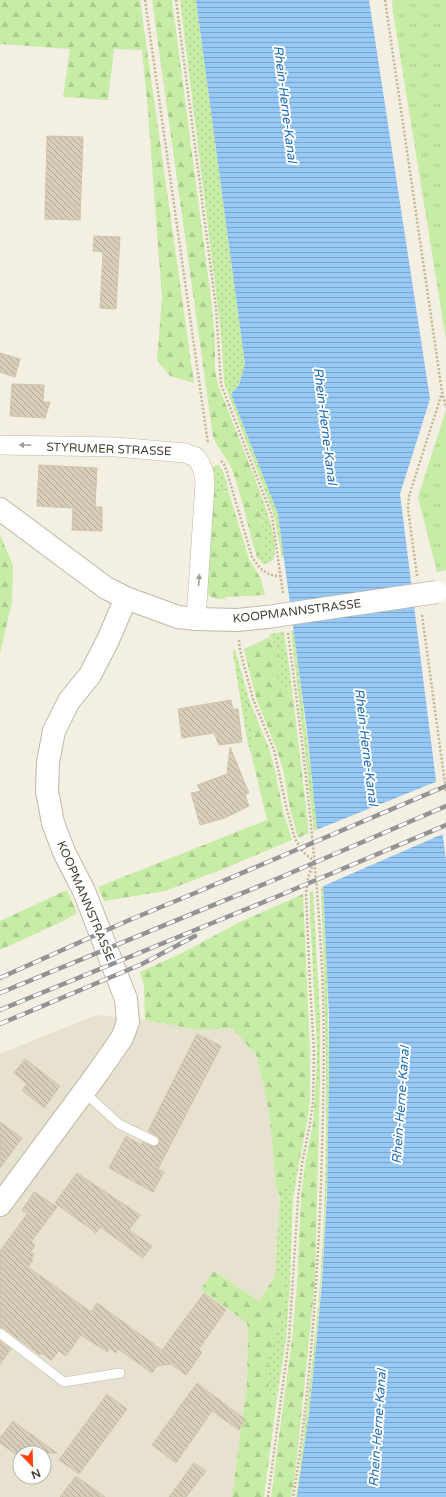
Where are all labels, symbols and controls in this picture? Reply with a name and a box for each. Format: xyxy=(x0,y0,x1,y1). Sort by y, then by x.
water label: Rhein-Herne-Kanal xyxy=(270,45,300,165)
water label: Rhein-Herne-Kanal xyxy=(310,367,340,487)
street label: STYRUMER STRASSE xyxy=(46,440,172,458)
one-way arrow xyxy=(19,442,31,449)
one-way arrow xyxy=(195,574,202,586)
street label: KOOPMANNSTRASSE xyxy=(232,596,362,626)
water label: Rhein-Herne-Kanal xyxy=(351,688,381,808)
street label: KOOPMANNSTRASSE xyxy=(54,839,118,964)
water label: Rhein-Herne-Kanal xyxy=(389,1044,413,1164)
water label: Rhein-Herne-Kanal xyxy=(366,1367,390,1487)
north arrow xyxy=(12,1445,52,1485)
text: N xyxy=(29,1466,42,1481)

